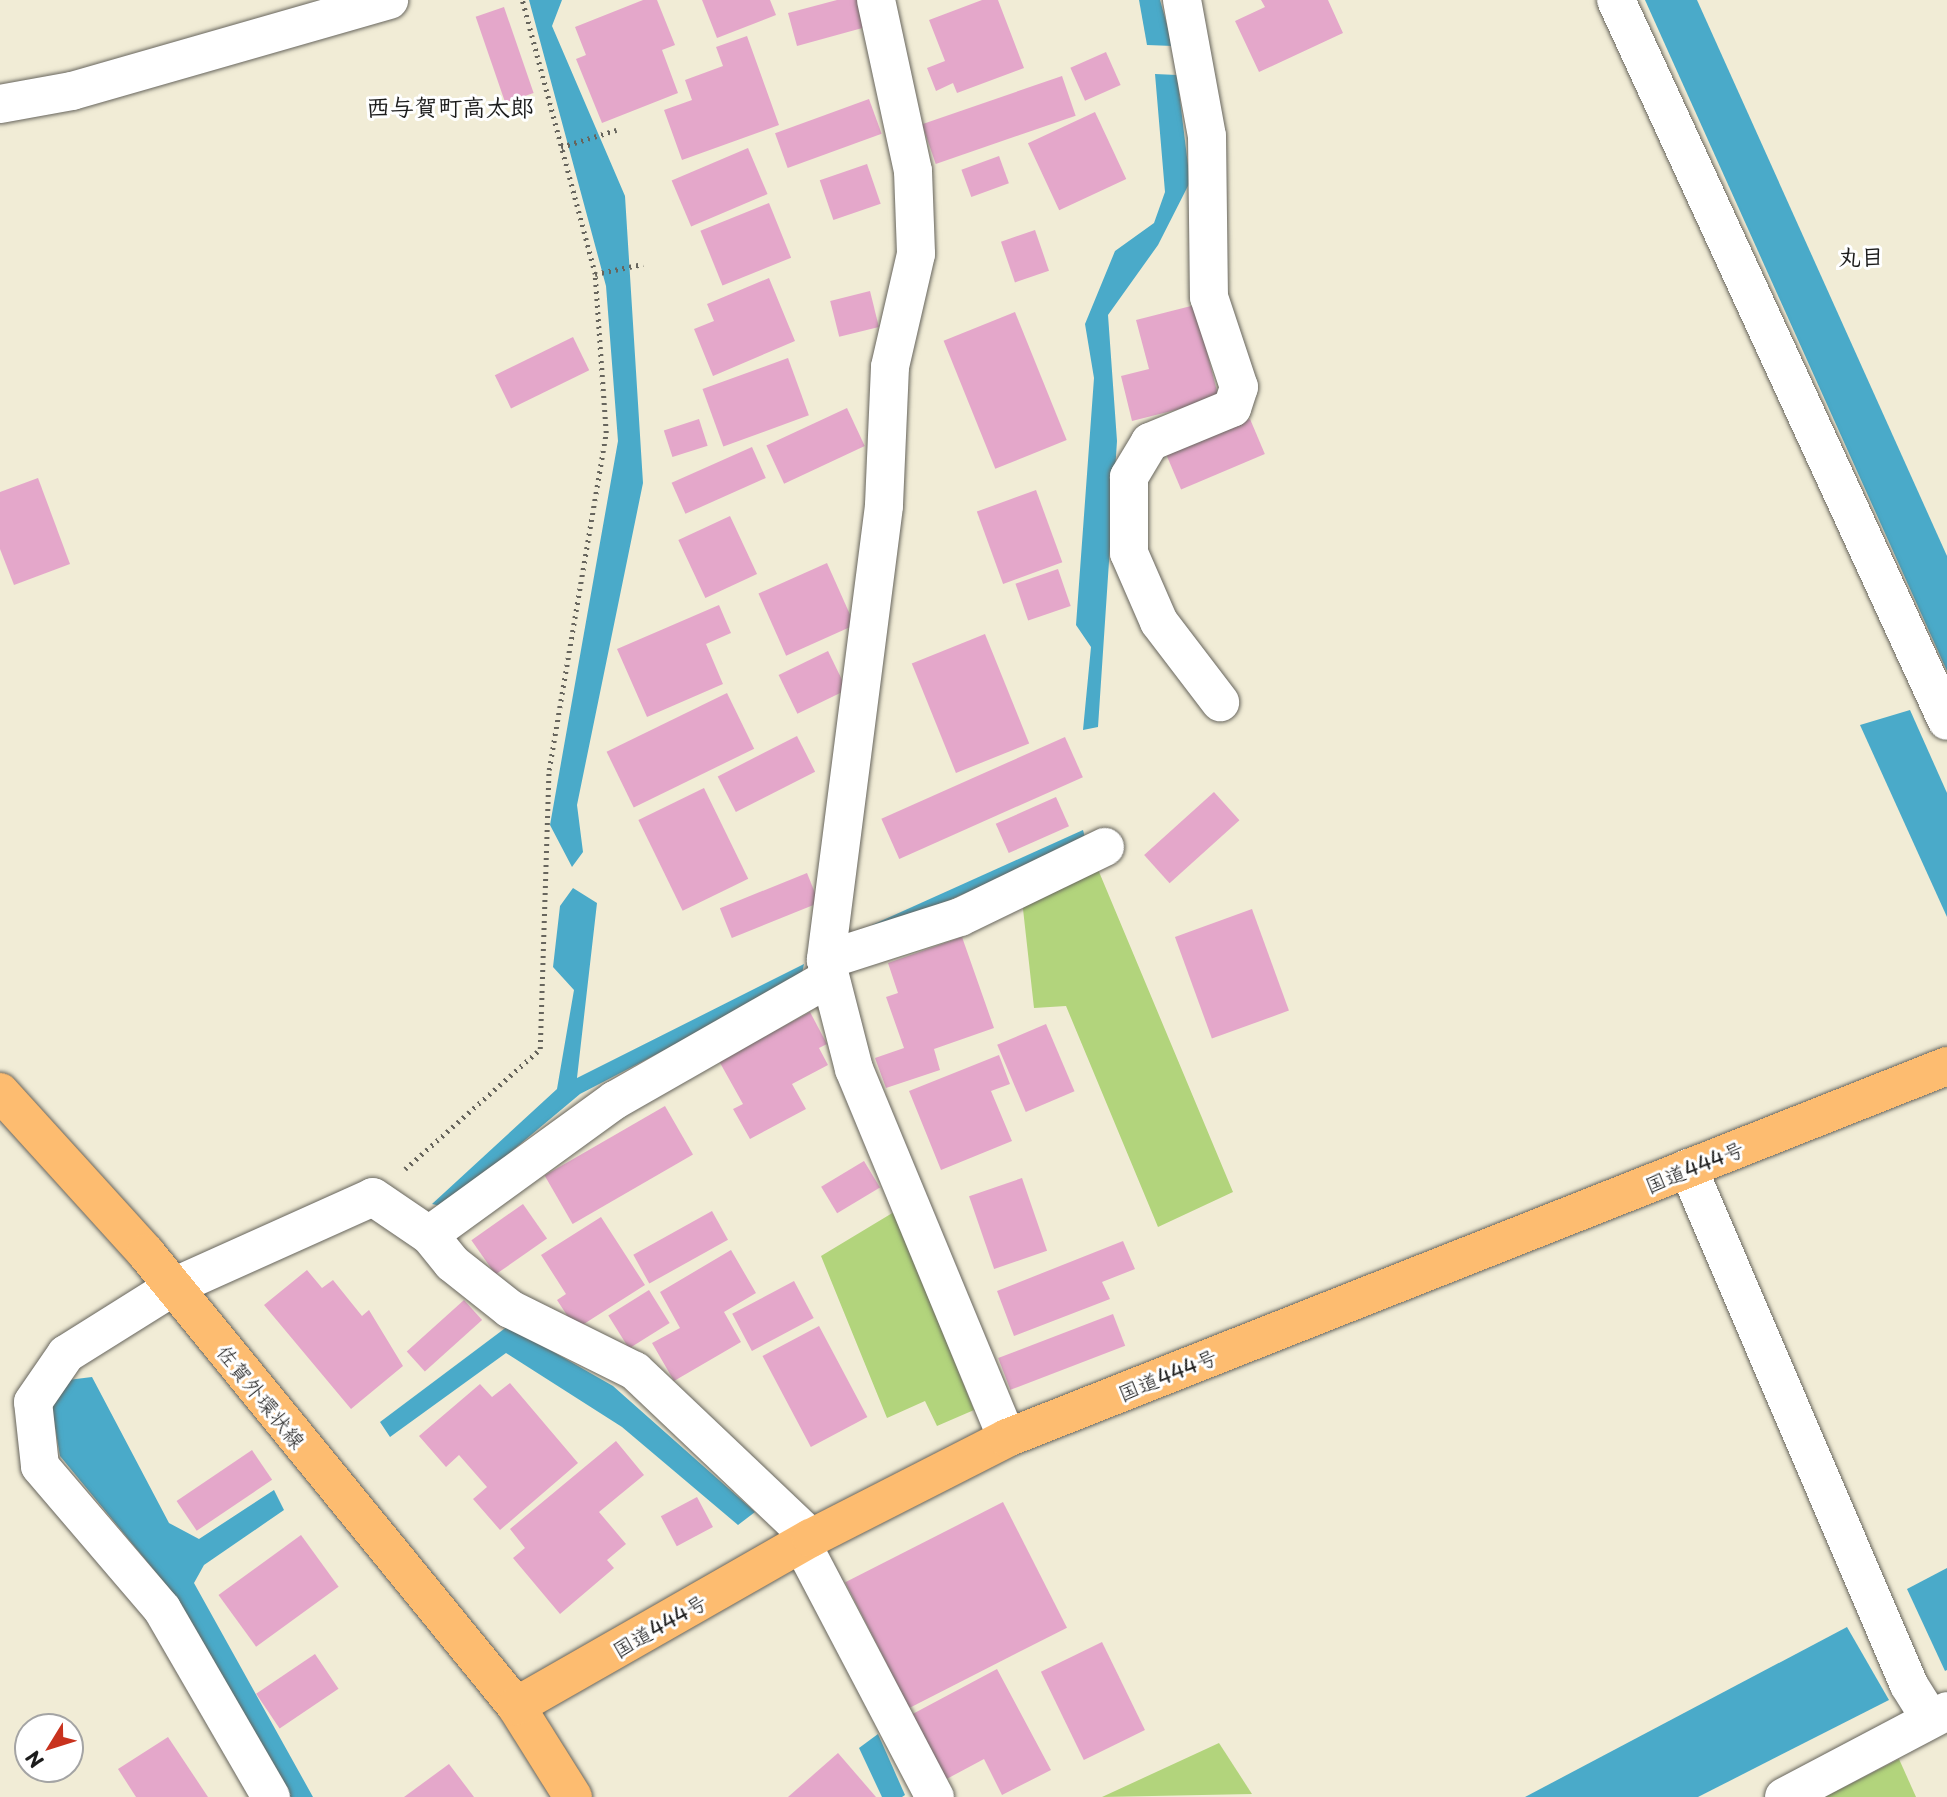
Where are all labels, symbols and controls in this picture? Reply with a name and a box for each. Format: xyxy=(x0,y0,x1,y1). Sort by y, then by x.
district label: 西与賀町高太郎 xyxy=(366,93,534,121)
district label: 丸目 xyxy=(1838,242,1884,270)
street label: 国道444号 xyxy=(1641,1135,1747,1197)
street label: 佐賀外環状線 xyxy=(213,1339,311,1453)
street label: 国道444号 xyxy=(1114,1343,1220,1405)
street label: 国道444号 xyxy=(607,1588,711,1662)
north arrow xyxy=(14,1713,84,1783)
text: N xyxy=(18,1745,50,1774)

